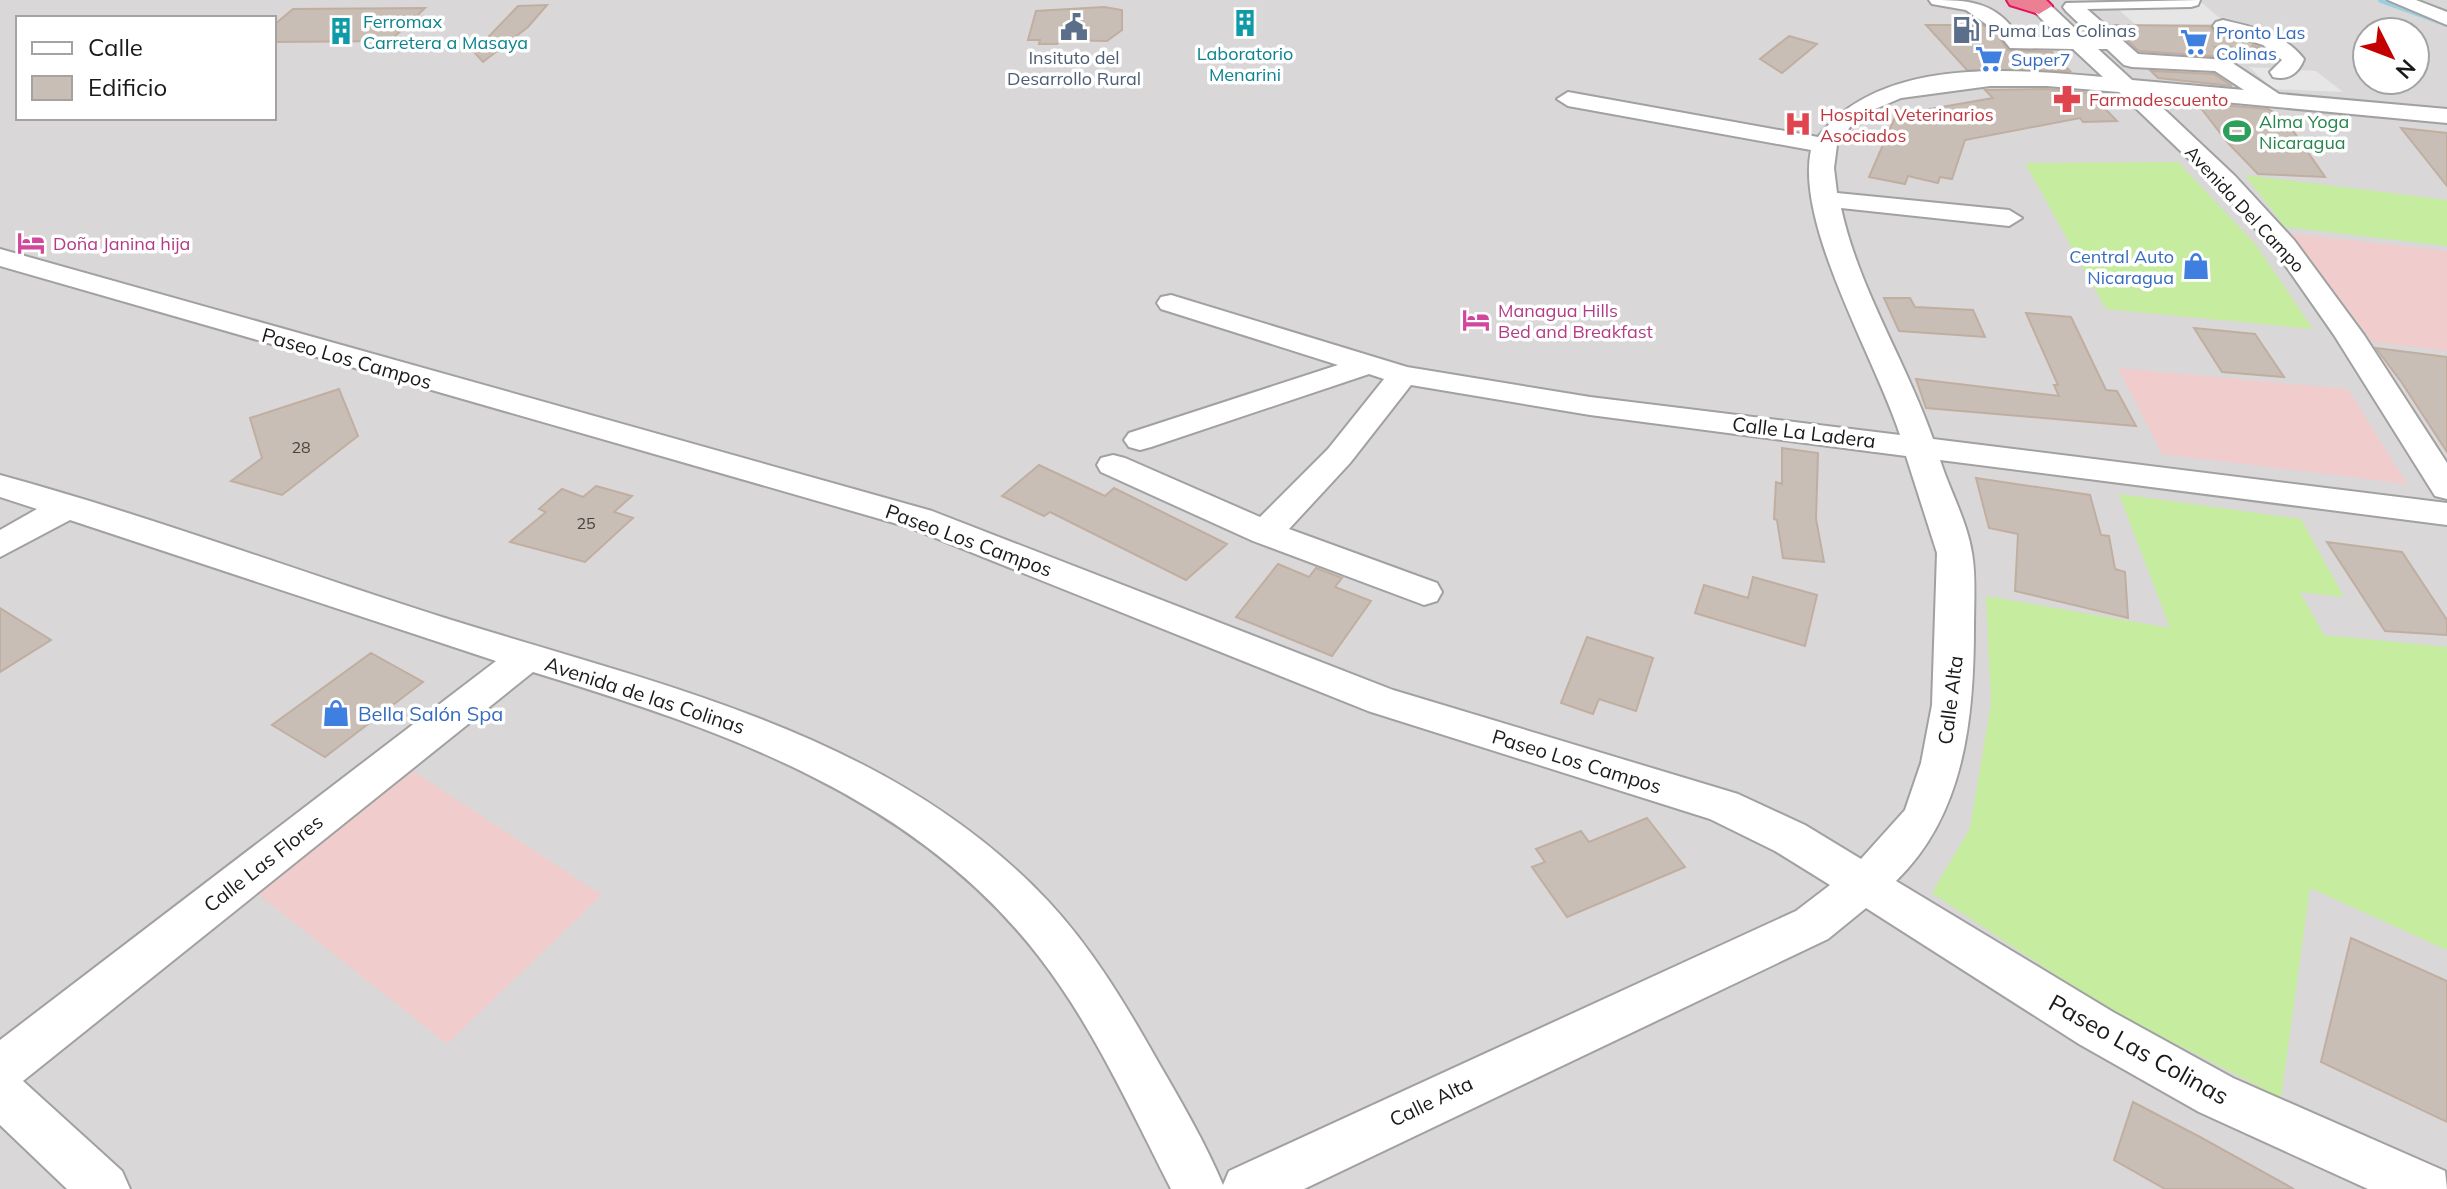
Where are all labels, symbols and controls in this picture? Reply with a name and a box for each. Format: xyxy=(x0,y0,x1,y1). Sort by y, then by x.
building icon: Laboratorio Menarini xyxy=(1230,8,1260,38)
place label: Ferromax Carretera a Masaya xyxy=(363,10,528,54)
public building icon: Insituto del Desarrollo Rural xyxy=(1059,12,1089,42)
fuel station icon: Puma Las Colinas xyxy=(1951,15,1981,45)
legend xyxy=(16,16,276,120)
building icon: Ferromax Carretera a Masaya xyxy=(326,16,356,46)
north arrow xyxy=(2351,16,2431,96)
place label: Puma Las Colinas xyxy=(1988,19,2136,42)
place label: Pronto Las Colinas xyxy=(2216,21,2306,65)
supermarket icon: Pronto Las Colinas xyxy=(2179,27,2209,57)
text: Calle xyxy=(88,32,143,62)
place label: Laboratorio Menarini xyxy=(1197,42,1293,86)
supermarket icon: Super7 xyxy=(1974,44,2004,74)
place label: Insituto del Desarrollo Rural xyxy=(1007,46,1141,90)
place label: Super7 xyxy=(2011,48,2071,71)
text: N xyxy=(2390,54,2422,85)
text: Edificio xyxy=(88,72,167,102)
pharmacy icon: Farmadescuento xyxy=(2052,84,2082,114)
place label: Farmadescuento xyxy=(2089,88,2228,111)
place label: Hospital Veterinarios Asociados xyxy=(1820,103,1994,147)
hospital icon: Hospital Veterinarios Asociados xyxy=(1783,109,1813,139)
place label: Alma Yoga Nicaragua xyxy=(2259,110,2349,154)
sports icon: Alma Yoga Nicaragua xyxy=(2222,116,2252,146)
street label: Avenida Del Campo xyxy=(2180,141,2310,277)
hotel icon: Doña Janina hija xyxy=(16,228,46,258)
place label: Doña Janina hija xyxy=(53,232,190,255)
place label: Central Auto Nicaragua xyxy=(2069,245,2174,289)
shop icon: Central Auto Nicaragua xyxy=(2181,251,2211,281)
place label: Managua Hills Bed and Breakfast xyxy=(1498,299,1653,343)
hotel icon: Managua Hills Bed and Breakfast xyxy=(1461,305,1491,335)
street label: Paseo Los Campos xyxy=(259,322,435,394)
street label: Calle La Ladera xyxy=(1731,411,1877,453)
house number: 28 xyxy=(291,437,311,457)
street label: Paseo Los Campos xyxy=(882,498,1056,582)
house number: 25 xyxy=(576,513,596,533)
street label: Avenida de las Colinas xyxy=(542,651,748,739)
street label: Calle Alta xyxy=(1932,654,1968,746)
shop icon: Bella Salón Spa xyxy=(321,698,351,728)
place label: Bella Salón Spa xyxy=(358,701,503,726)
street label: Paseo Los Campos xyxy=(1489,723,1665,799)
street label: Calle Las Flores xyxy=(198,809,328,917)
street label: Paseo Las Colinas xyxy=(2044,987,2234,1111)
street label: Calle Alta xyxy=(1385,1070,1477,1132)

